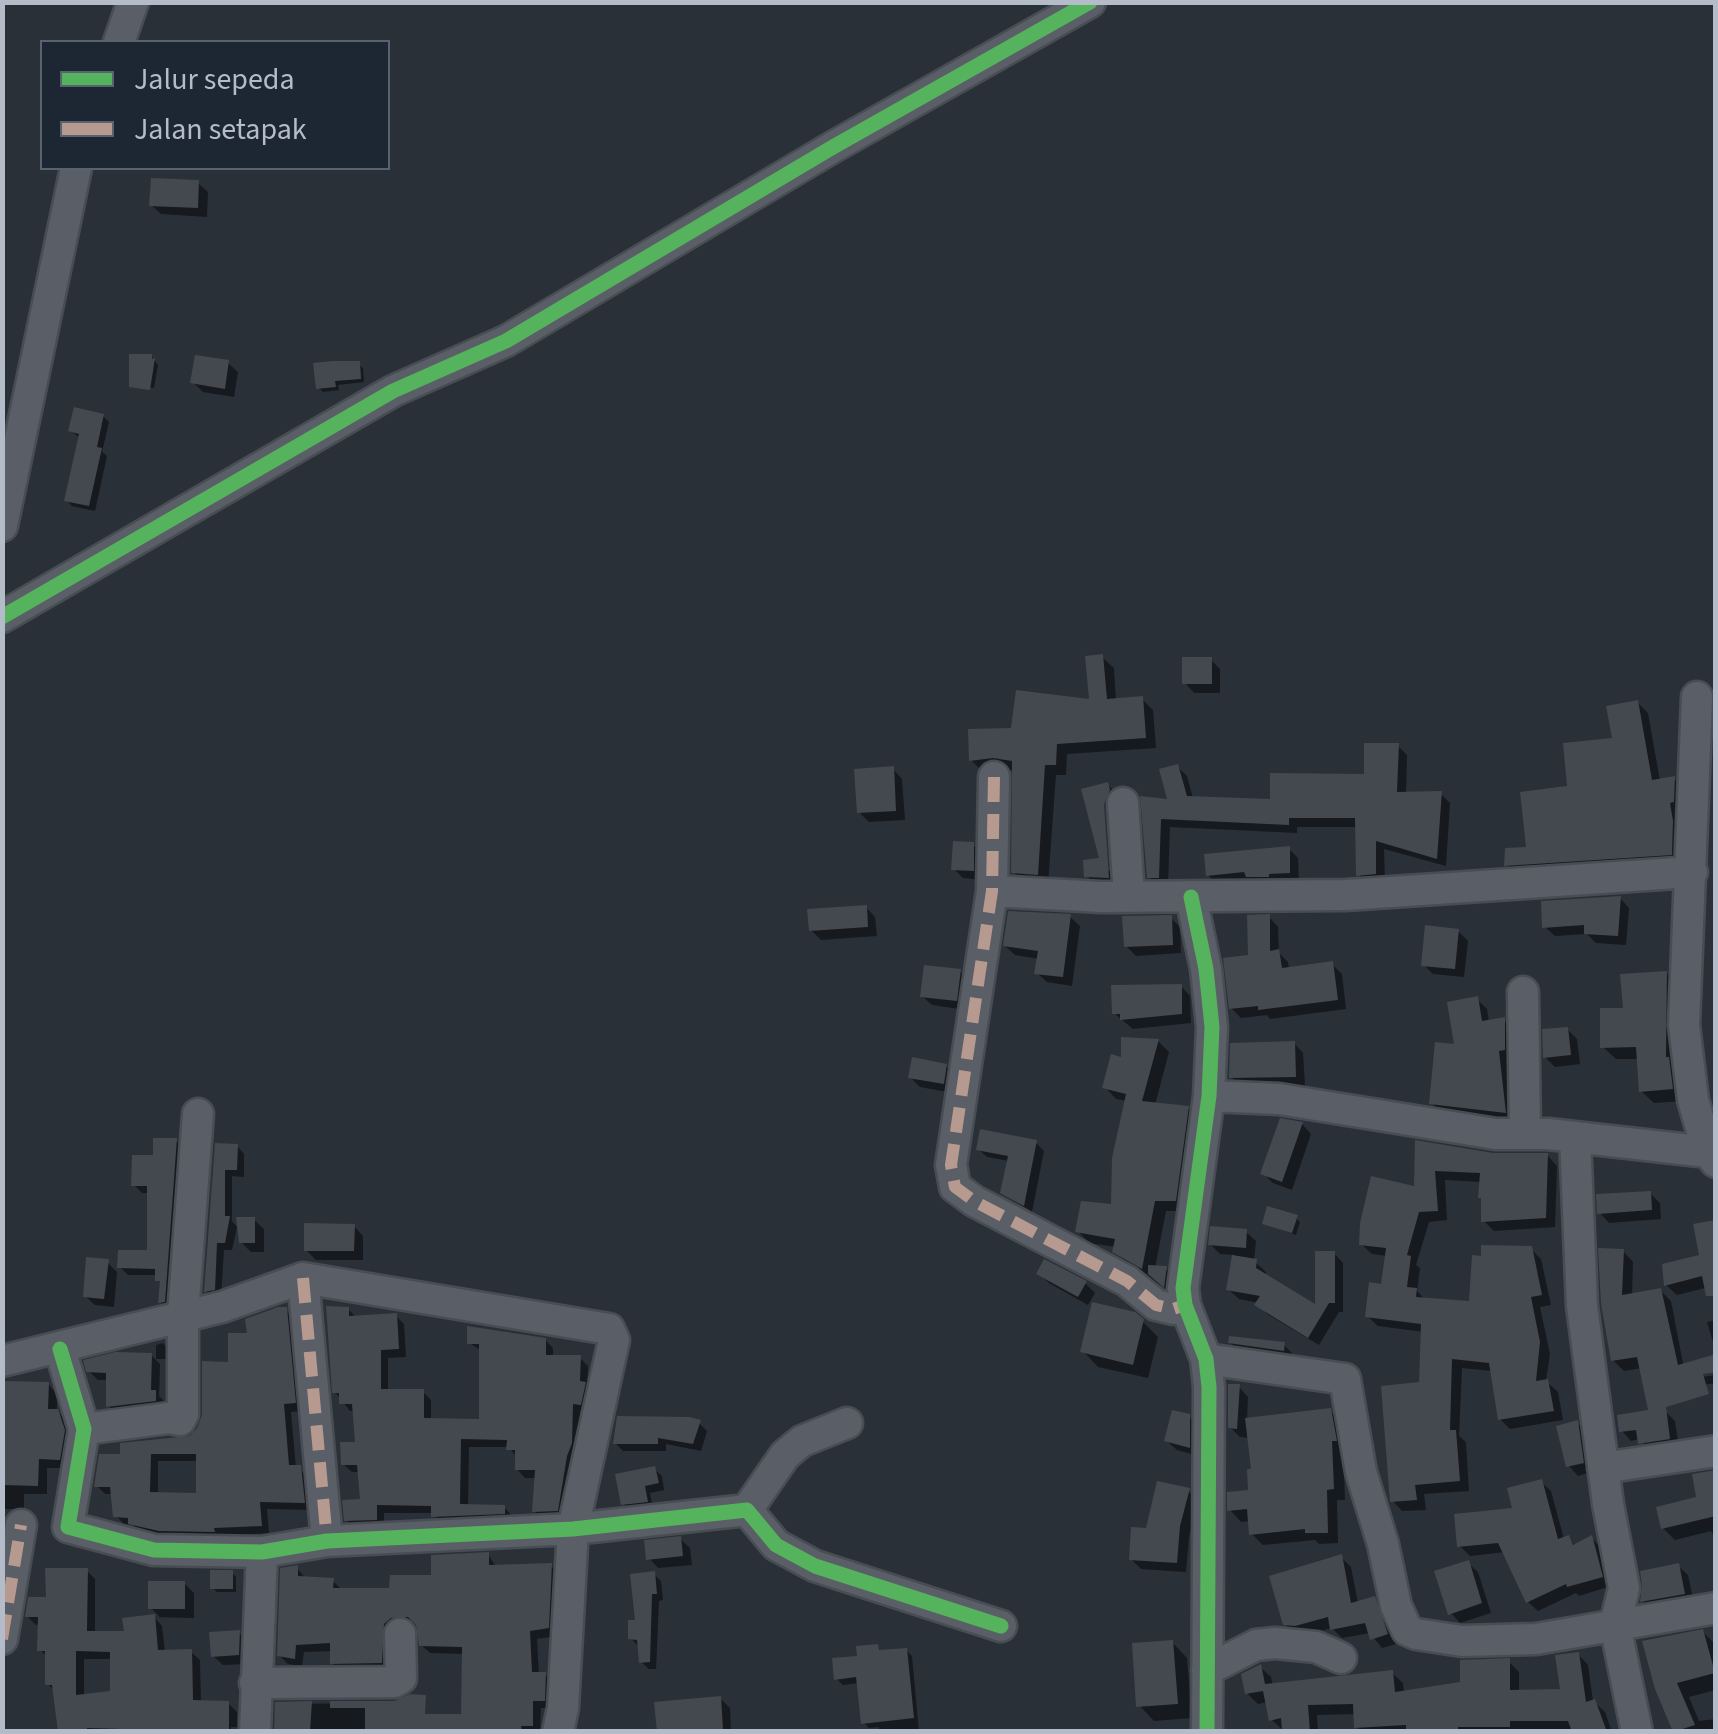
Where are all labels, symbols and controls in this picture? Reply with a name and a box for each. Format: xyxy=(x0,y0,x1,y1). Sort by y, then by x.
legend xyxy=(40,40,390,170)
text: Jalur sepeda xyxy=(134,58,295,101)
text: Jalan setapak xyxy=(134,108,307,151)

